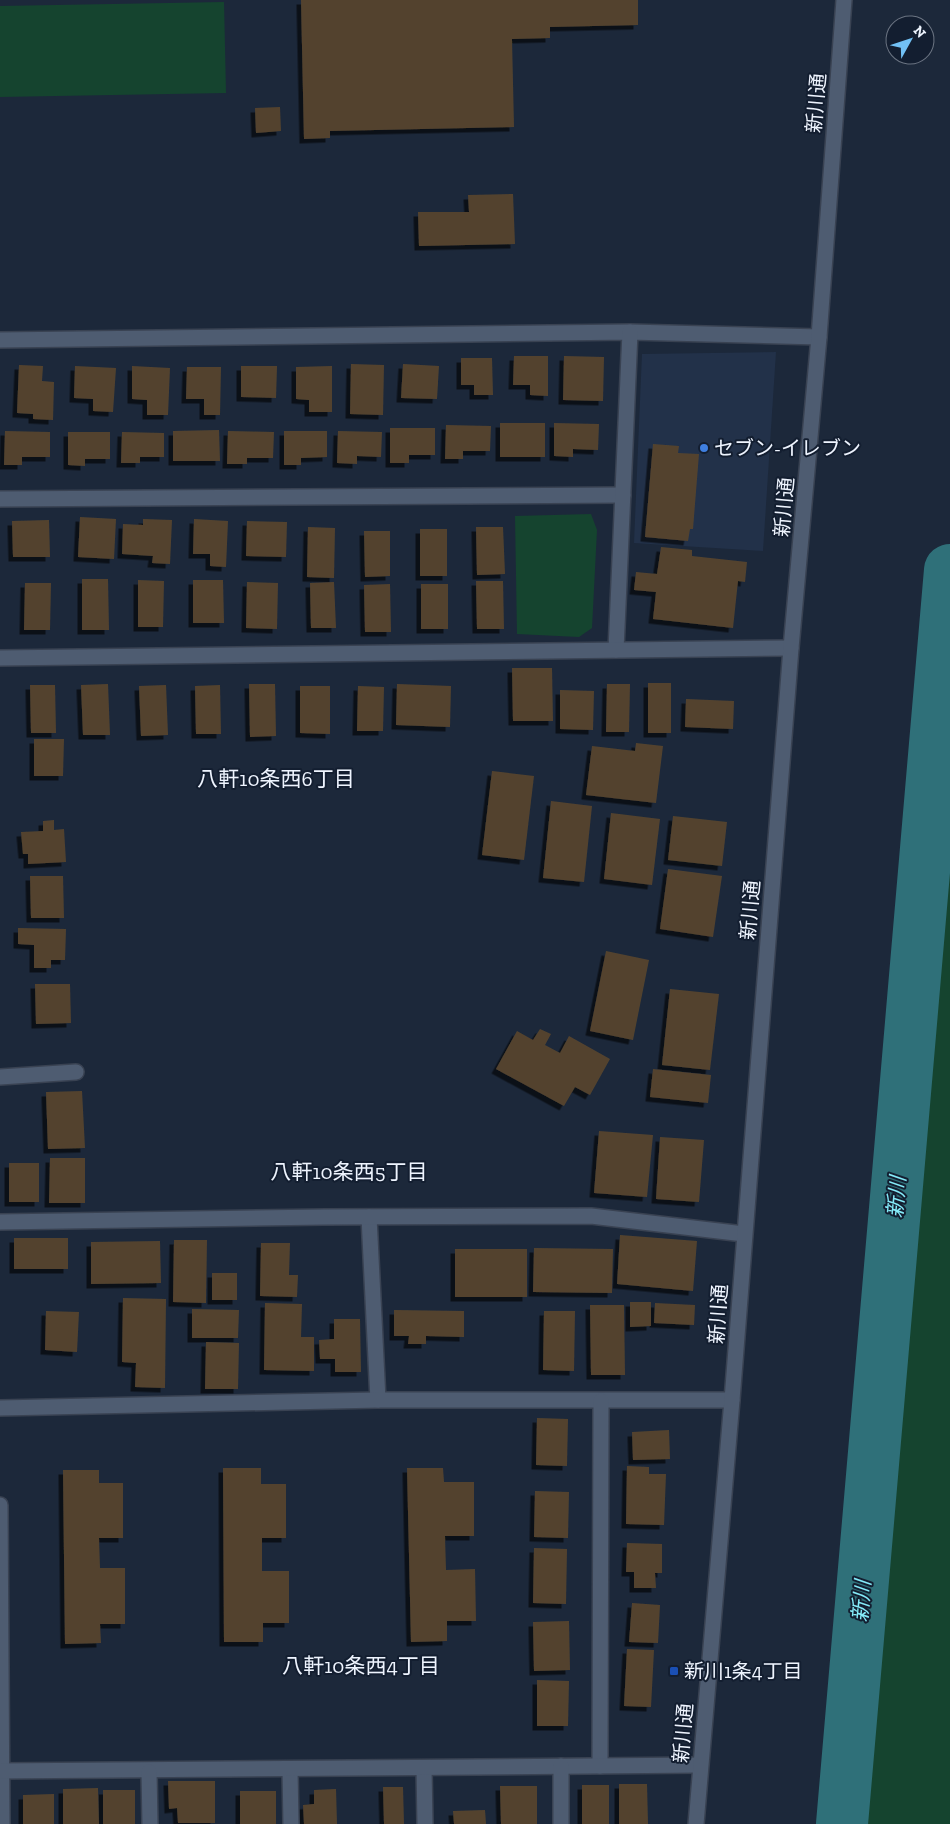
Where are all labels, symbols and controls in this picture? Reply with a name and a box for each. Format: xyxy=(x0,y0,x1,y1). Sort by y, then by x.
north arrow xyxy=(885,15,935,65)
text: N xyxy=(910,22,930,42)
street label: 新川通 xyxy=(801,72,831,134)
place label: セブン-イレブン xyxy=(714,436,861,460)
marker: セブン-イレブン xyxy=(698,442,710,454)
street label: 新川通 xyxy=(769,476,799,538)
district label: 八軒10条西6丁目 xyxy=(197,766,355,791)
street label: 新川通 xyxy=(735,879,765,941)
district label: 八軒10条西5丁目 xyxy=(271,1159,427,1184)
water label: 新川 xyxy=(882,1173,910,1219)
street label: 新川通 xyxy=(704,1283,732,1345)
water label: 新川 xyxy=(847,1577,875,1623)
district label: 八軒10条西4丁目 xyxy=(282,1653,440,1678)
place label: 新川1条4丁目 xyxy=(684,1659,802,1683)
marker: 新川1条4丁目 xyxy=(668,1665,680,1677)
street label: 新川通 xyxy=(668,1702,698,1764)

